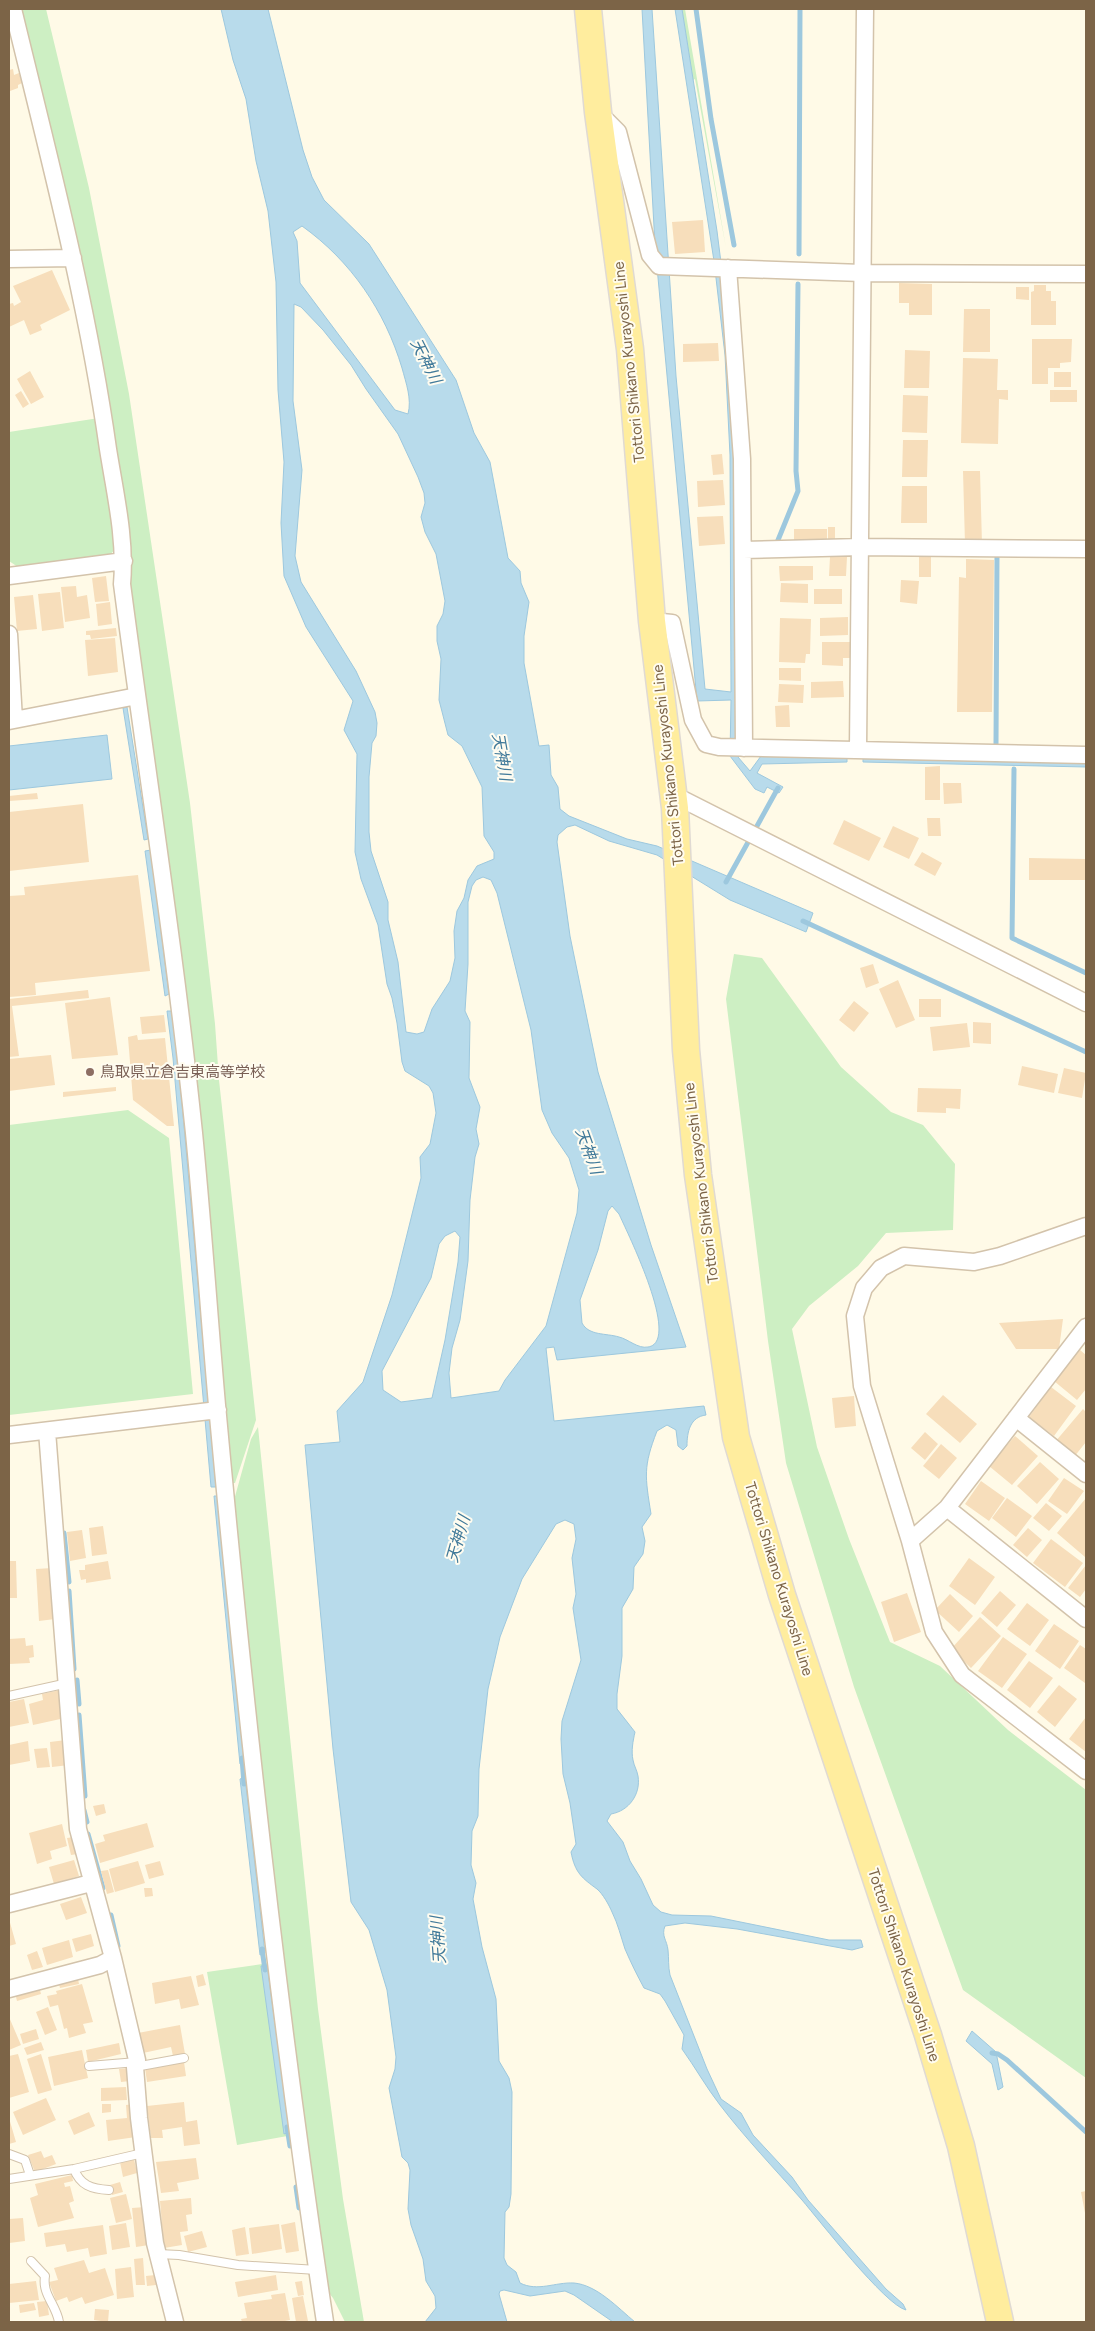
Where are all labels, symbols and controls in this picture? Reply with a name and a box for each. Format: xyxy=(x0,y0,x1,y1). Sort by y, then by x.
street label: Tottori Shikano Kurayoshi Line xyxy=(610,261,648,463)
water label: 天神川 xyxy=(407,335,446,388)
street label: Tottori Shikano Kurayoshi Line xyxy=(649,664,687,866)
water label: 天神川 xyxy=(488,732,516,784)
place label: 鳥取県立倉吉東高等学校 xyxy=(100,1063,265,1081)
marker: 鳥取県立倉吉東高等学校 xyxy=(84,1066,96,1078)
street label: Tottori Shikano Kurayoshi Line xyxy=(680,1082,722,1284)
water label: 天神川 xyxy=(572,1125,607,1179)
street label: Tottori Shikano Kurayoshi Line xyxy=(741,1480,817,1678)
water label: 天神川 xyxy=(442,1511,474,1565)
street label: Tottori Shikano Kurayoshi Line xyxy=(864,1866,944,2064)
water label: 天神川 xyxy=(427,1913,449,1965)

